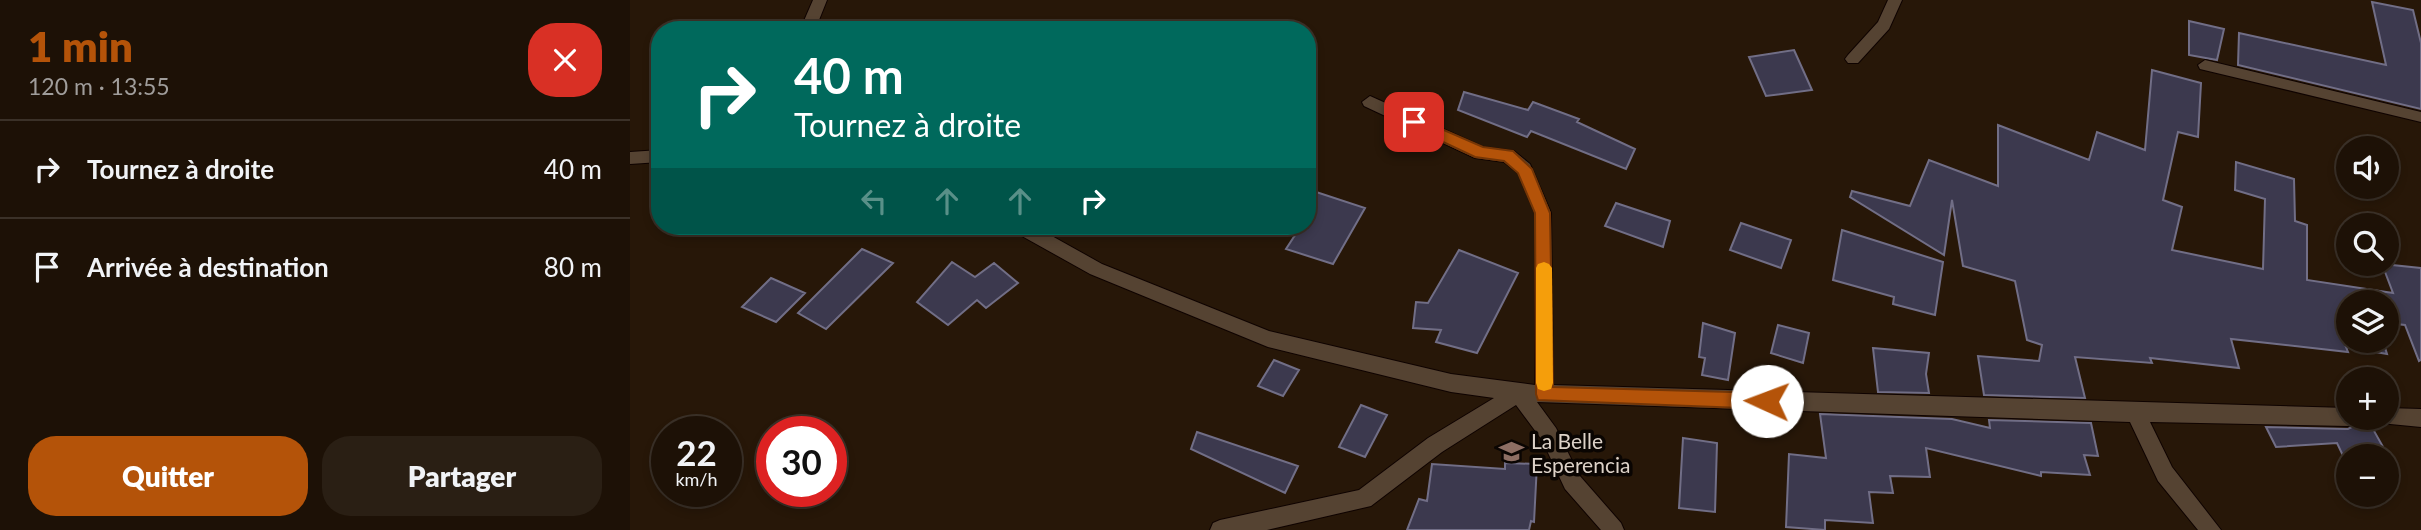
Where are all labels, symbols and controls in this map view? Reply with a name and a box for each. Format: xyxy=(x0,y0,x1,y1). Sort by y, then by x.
text: 1 min xyxy=(28,21,133,71)
button: close xyxy=(528,23,602,97)
text: 40 m xyxy=(794,46,904,104)
icon: right xyxy=(679,49,770,140)
text: 120 m · 13:55 xyxy=(28,72,170,100)
pin xyxy=(1384,92,1444,152)
icon: arrive xyxy=(1395,103,1433,141)
text: Tournez à droite xyxy=(794,105,1021,144)
map controls xyxy=(2336,136,2399,507)
button: sound xyxy=(2336,136,2399,199)
icon: right xyxy=(28,150,66,188)
text: Tournez à droite xyxy=(87,153,274,185)
text: 40 m xyxy=(544,153,602,185)
icon: left xyxy=(855,182,893,220)
icon: ahead xyxy=(928,182,966,220)
icon: ahead xyxy=(1001,182,1039,220)
icon: right xyxy=(1074,182,1112,220)
button: search xyxy=(2336,213,2399,276)
icon: arrive xyxy=(28,248,66,286)
text: Arrivée à destination xyxy=(87,251,329,283)
text: 80 m xyxy=(544,251,602,283)
button: layers xyxy=(2336,290,2399,353)
position arrow xyxy=(1730,364,1804,438)
button: + xyxy=(2336,367,2399,430)
speed limit sign: 30 xyxy=(756,416,847,507)
place label: La Belle Esperencia xyxy=(1531,428,1630,477)
text: 22 xyxy=(676,431,717,473)
button: Quitter xyxy=(28,436,308,516)
button: Partager xyxy=(322,436,602,516)
school or university icon: La Belle Esperencia xyxy=(1497,438,1525,466)
button: − xyxy=(2336,444,2399,507)
text: km/h xyxy=(675,468,718,490)

